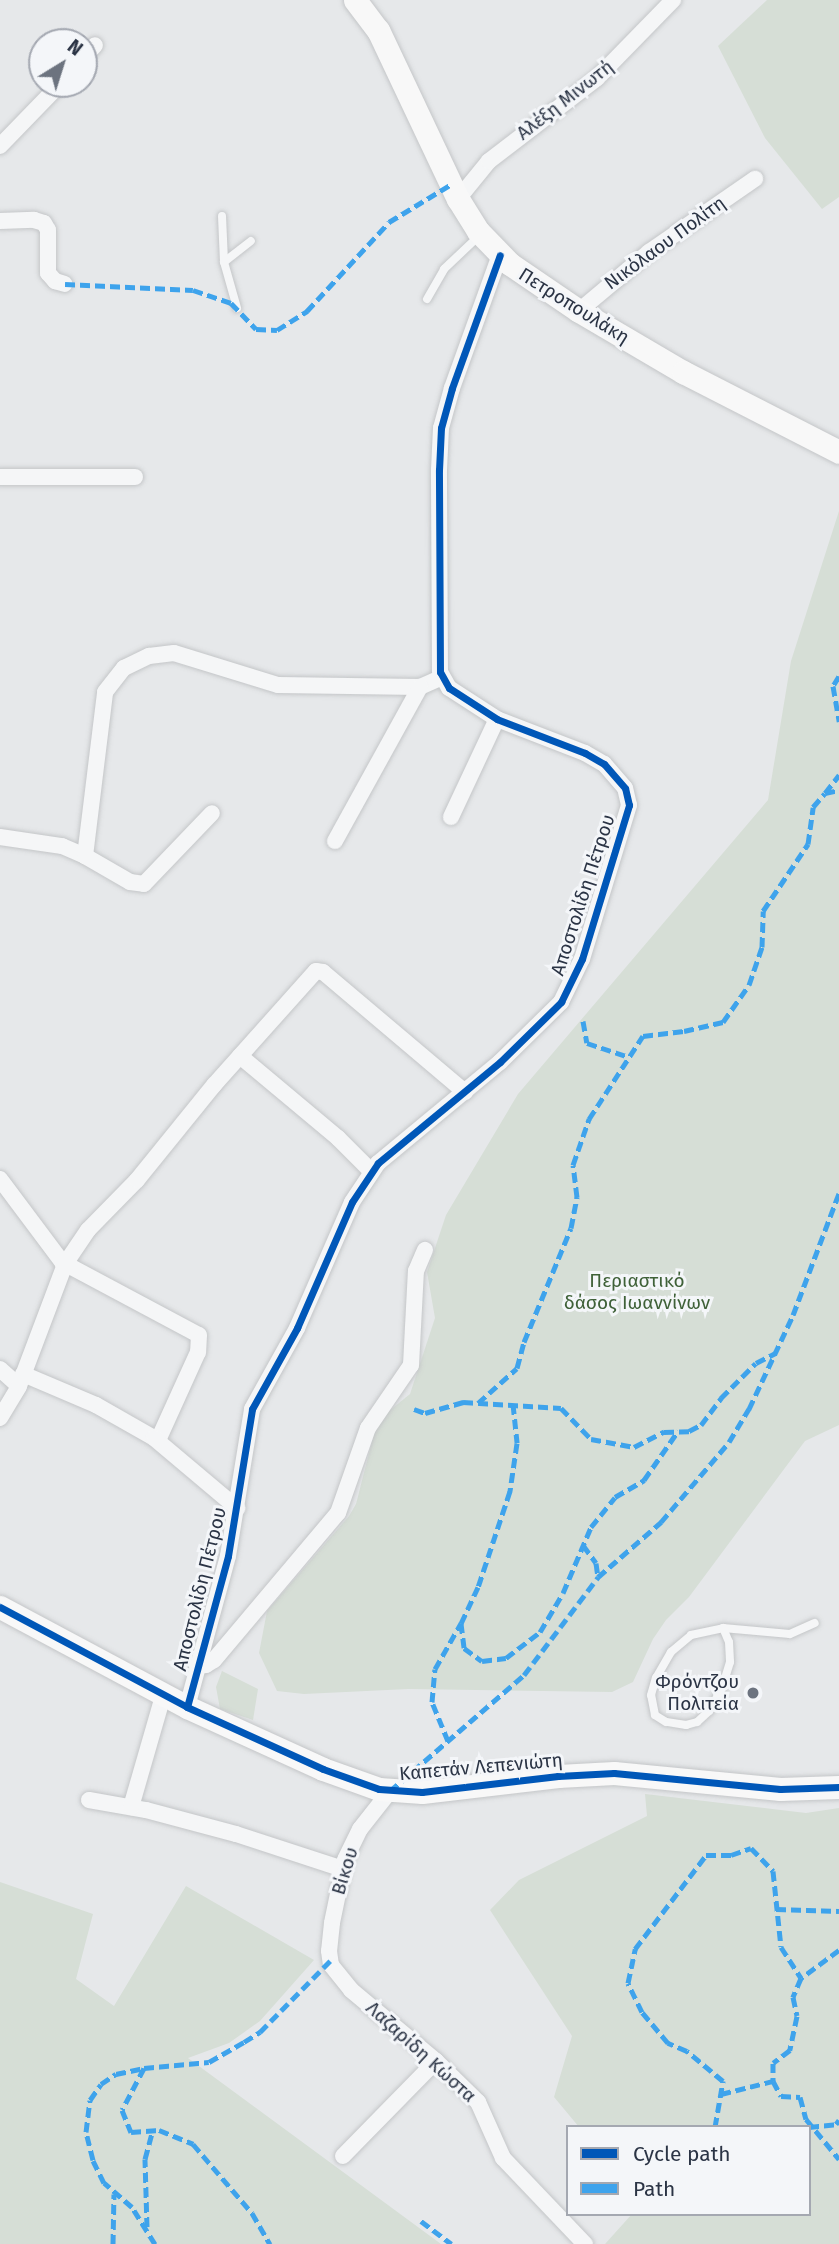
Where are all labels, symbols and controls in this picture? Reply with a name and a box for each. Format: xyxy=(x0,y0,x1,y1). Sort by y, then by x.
north arrow xyxy=(28,28,98,98)
text: N xyxy=(63,35,87,61)
street label: Αλέξη Μινωτή xyxy=(512,55,618,145)
street label: Νικόλαου Πολίτη xyxy=(600,191,730,295)
street label: Πετροπουλάκη xyxy=(514,263,634,349)
street label: Αποστολίδη Πέτρου xyxy=(546,812,620,978)
park label: Περιαστικό δάσος Ιωαννίνων xyxy=(564,1270,710,1314)
street label: Αποστολίδη Πέτρου xyxy=(169,1505,231,1673)
place label: Φρόντζου Πολιτεία xyxy=(655,1671,739,1715)
marker: Φρόντζου Πολιτεία xyxy=(745,1685,761,1701)
street label: Καπετάν Λεπενιώτη xyxy=(398,1748,564,1786)
street label: Βίκου xyxy=(327,1844,363,1898)
street label: Λαζαρίδη Κώστα xyxy=(361,1997,481,2107)
legend xyxy=(566,2125,811,2216)
text: Cycle path xyxy=(633,2141,731,2167)
text: Path xyxy=(633,2176,675,2202)

